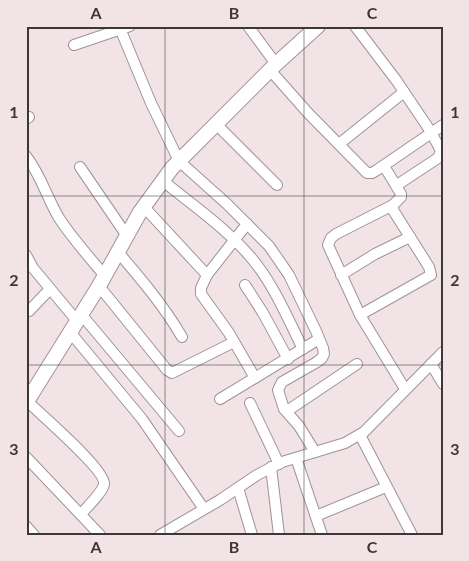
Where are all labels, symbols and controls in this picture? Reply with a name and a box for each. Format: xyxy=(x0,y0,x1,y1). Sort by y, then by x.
text: A xyxy=(89,3,102,22)
text: B xyxy=(229,3,239,22)
text: C xyxy=(367,3,378,22)
text: 1 xyxy=(9,102,19,121)
text: 1 xyxy=(450,102,460,121)
text: 2 xyxy=(9,270,19,289)
text: 2 xyxy=(450,270,460,289)
text: 3 xyxy=(9,439,19,458)
text: 3 xyxy=(450,439,460,458)
text: A xyxy=(89,537,102,556)
text: B xyxy=(229,537,239,556)
text: C xyxy=(367,537,378,556)

